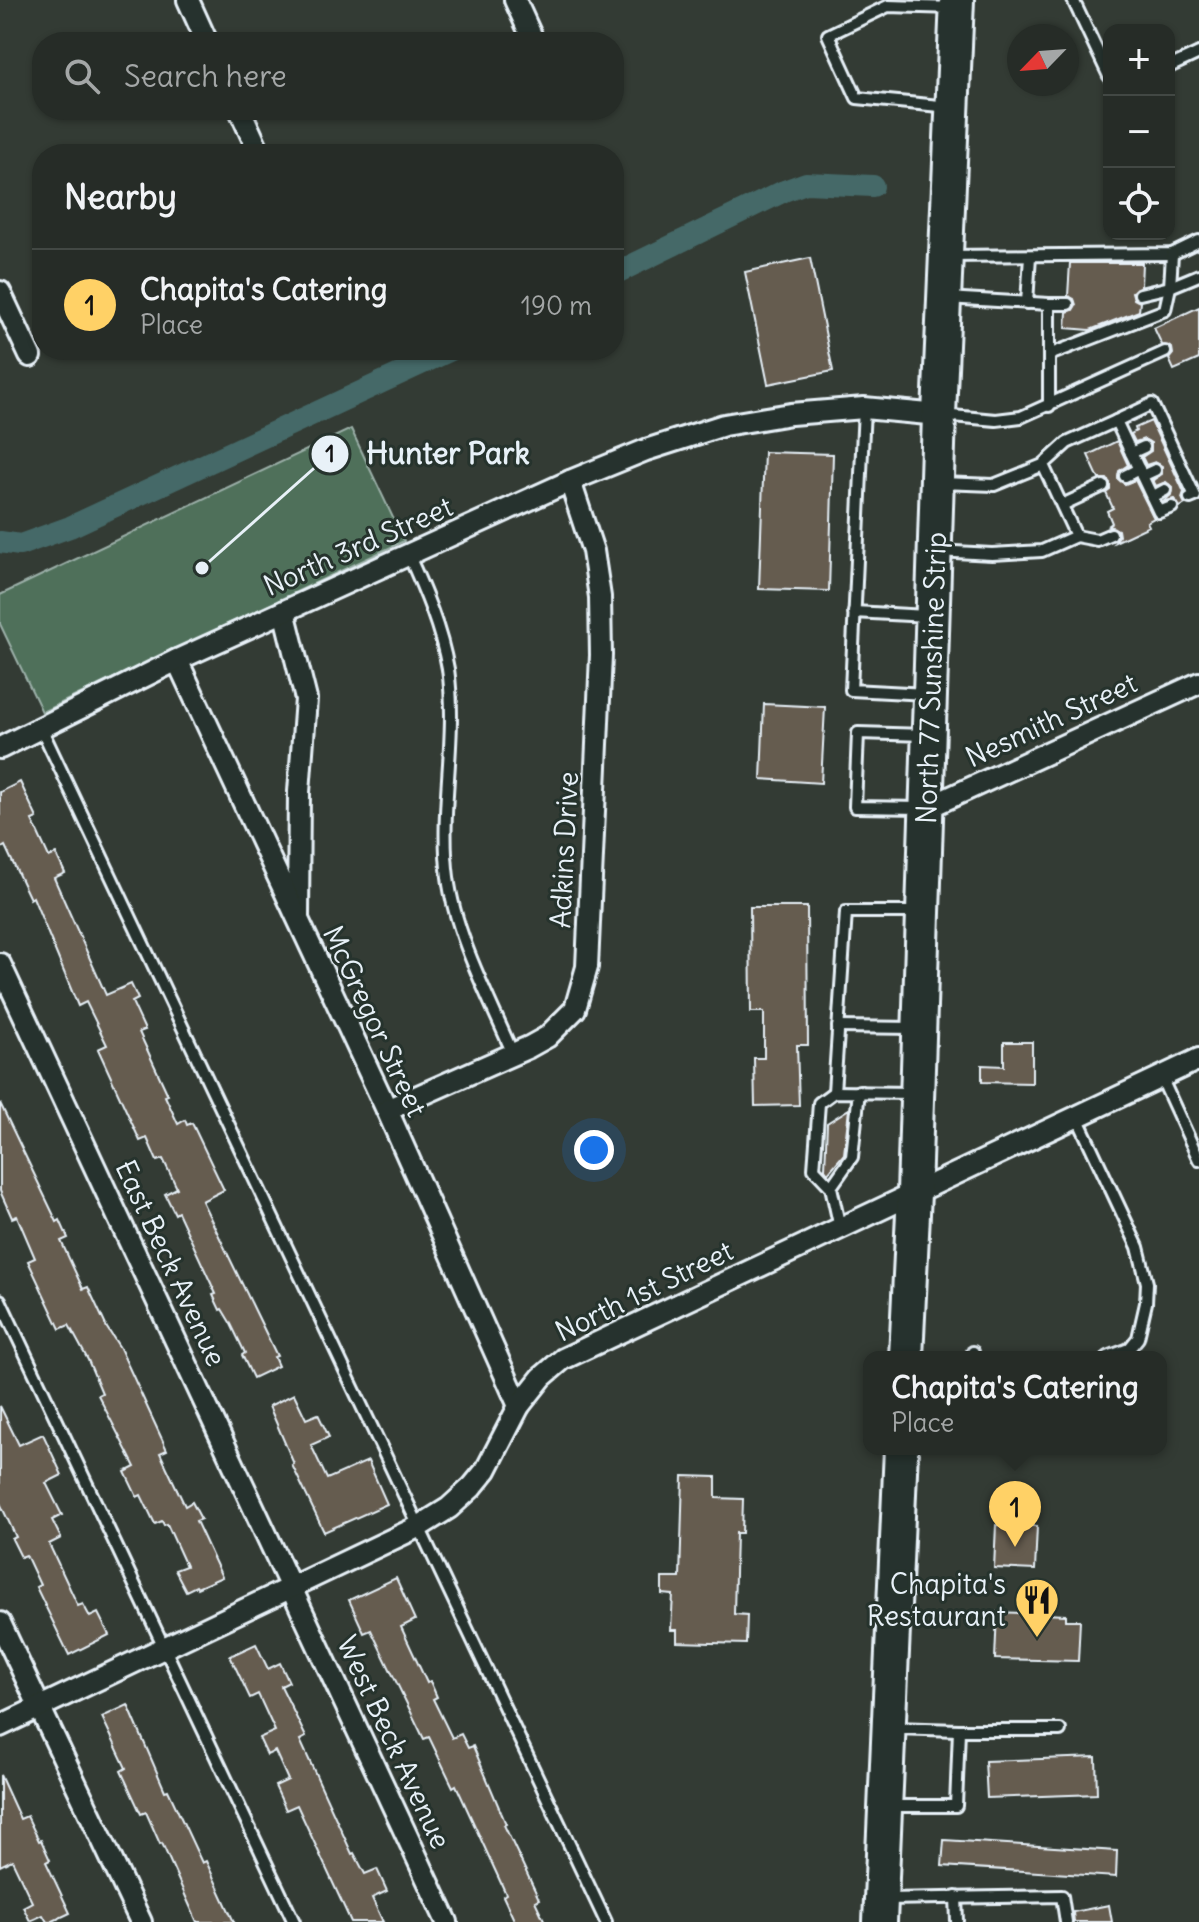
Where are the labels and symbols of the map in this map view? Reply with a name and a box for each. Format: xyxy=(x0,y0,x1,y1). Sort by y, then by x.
north arrow xyxy=(1007,24,1079,96)
callout: Hunter Park xyxy=(310,427,546,481)
text: Hunter Park xyxy=(366,434,530,472)
text: 1 xyxy=(325,438,335,468)
street label: North 3rd Street xyxy=(258,488,458,604)
street label: North 77 Sunshine Strip xyxy=(908,531,954,825)
street label: Nesmith Street xyxy=(960,665,1142,775)
street label: Adkins Drive xyxy=(542,771,586,929)
street label: McGregor Street xyxy=(315,920,435,1122)
your location xyxy=(574,1130,614,1170)
street label: East Beck Avenue xyxy=(107,1154,235,1372)
street label: North 1st Street xyxy=(549,1232,739,1350)
pin: 1 xyxy=(989,1481,1041,1547)
place label: Chapita's Restaurant xyxy=(867,1566,1006,1634)
restaurant icon: Chapita's Restaurant xyxy=(1013,1576,1061,1639)
street label: West Beck Avenue xyxy=(329,1630,459,1854)

